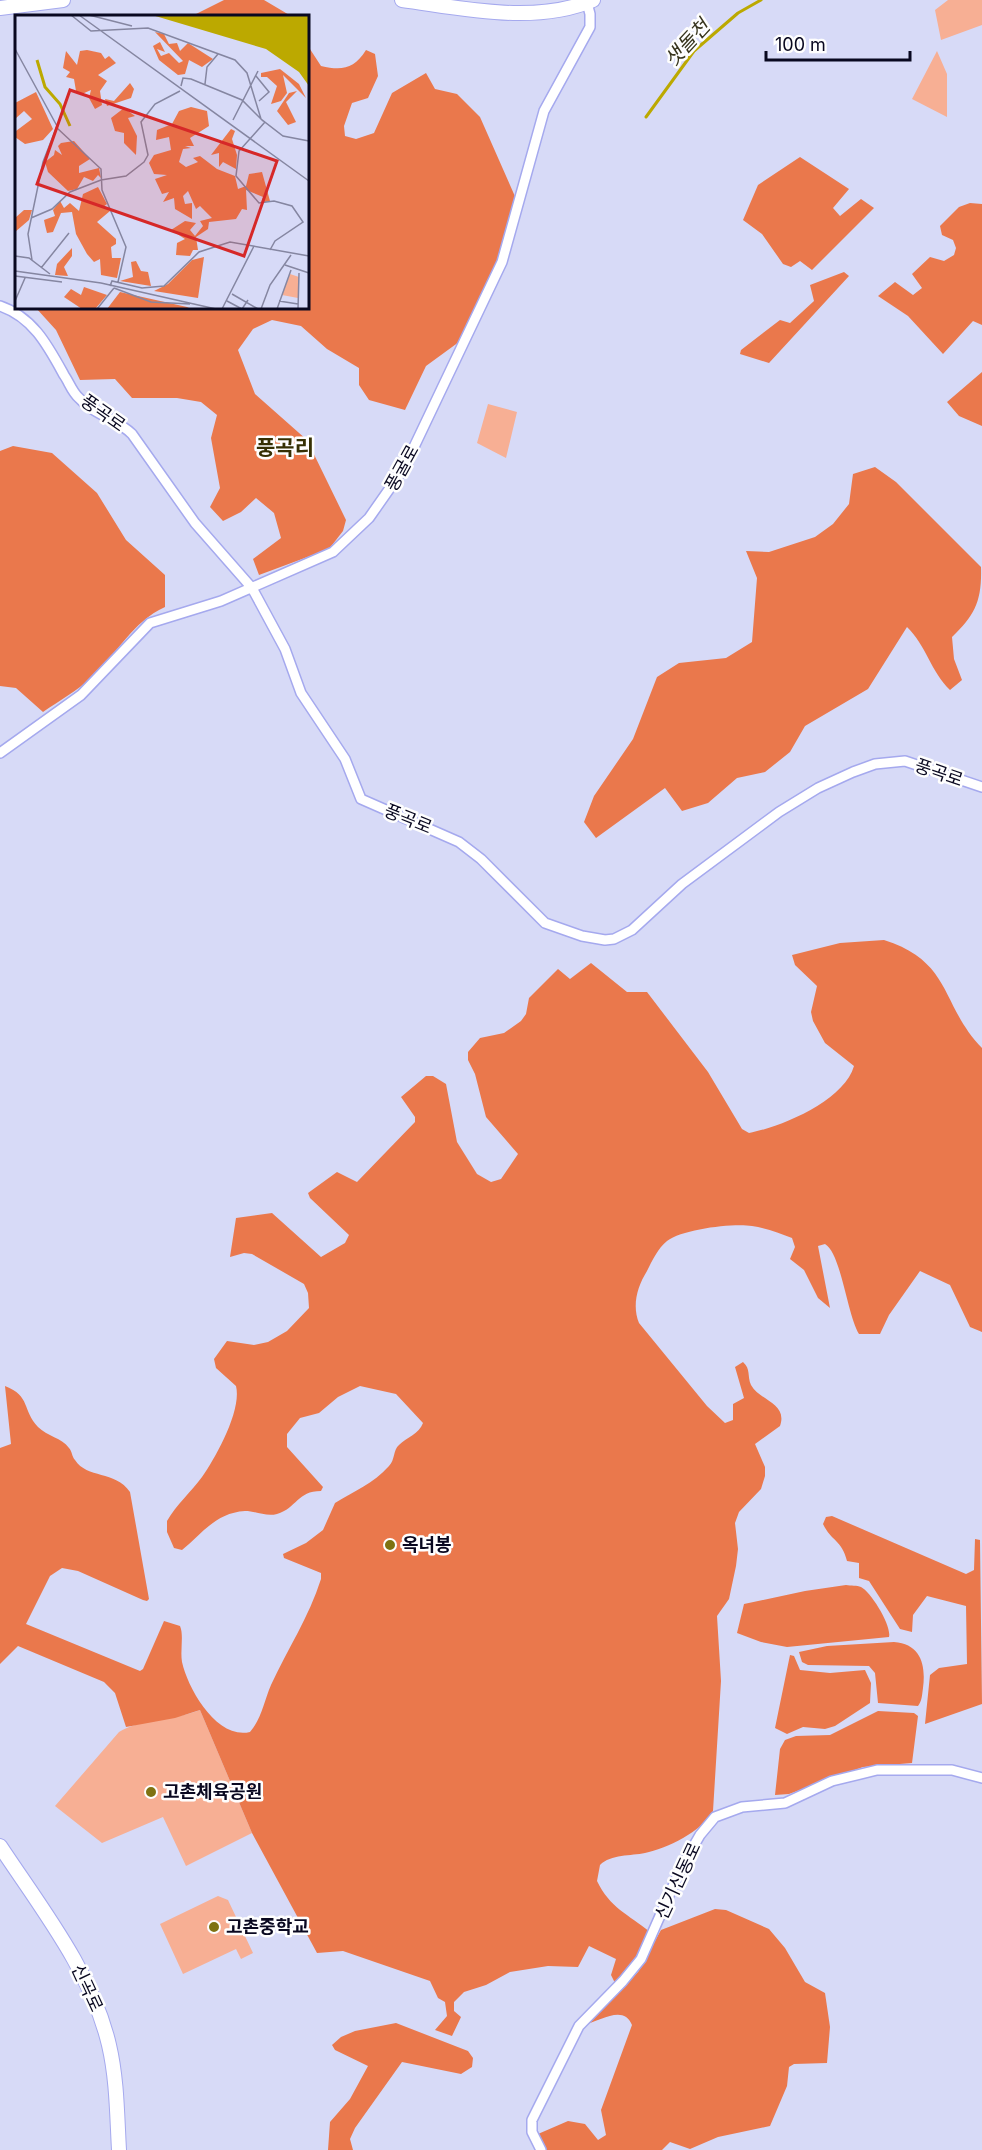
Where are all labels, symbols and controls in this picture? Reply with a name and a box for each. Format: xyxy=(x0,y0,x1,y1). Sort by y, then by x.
water label: 샛돌천 xyxy=(659,13,716,71)
inset map xyxy=(15,15,309,309)
scale bar xyxy=(766,24,910,62)
text: 100 m xyxy=(775,34,826,55)
street label: 풍곡로 xyxy=(77,390,130,435)
district label: 풍곡리 xyxy=(256,435,314,460)
street label: 풍굴로 xyxy=(380,441,423,495)
street label: 풍곡로 xyxy=(912,755,966,791)
street label: 풍곡로 xyxy=(381,799,435,838)
place label: 옥녀봉 xyxy=(402,1534,452,1555)
marker: 옥녀봉 xyxy=(383,1538,397,1552)
place label: 고촌체육공원 xyxy=(163,1781,262,1802)
marker: 고촌체육공원 xyxy=(144,1785,158,1799)
street label: 신기신동로 xyxy=(651,1839,705,1923)
place label: 고촌중학교 xyxy=(226,1916,309,1937)
marker: 고촌중학교 xyxy=(207,1920,221,1934)
street label: 신곡로 xyxy=(67,1961,107,2015)

